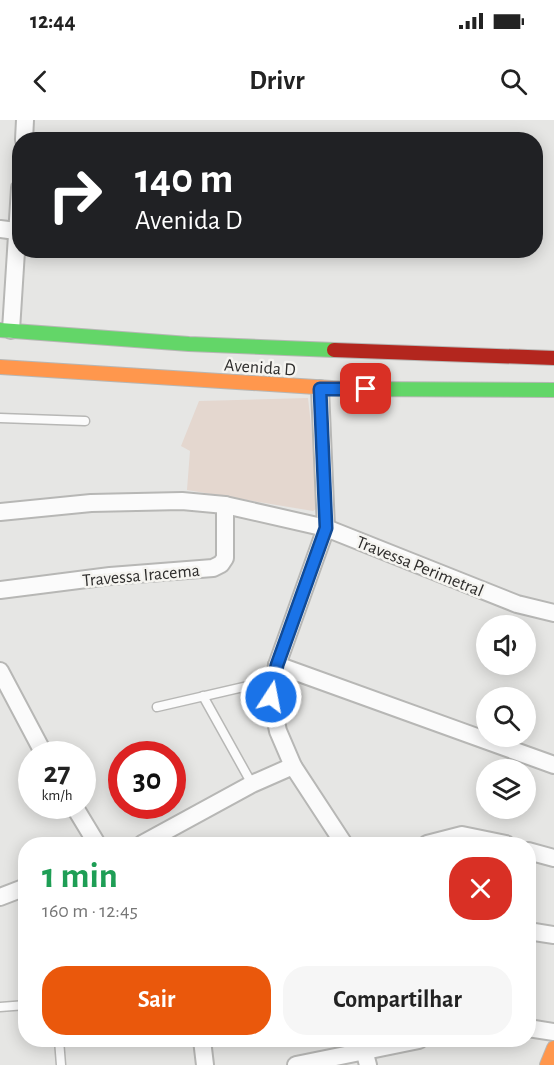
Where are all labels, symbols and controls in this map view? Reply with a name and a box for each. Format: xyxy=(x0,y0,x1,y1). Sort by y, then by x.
text: 12:44 xyxy=(30,10,75,32)
icon: back xyxy=(24,65,57,98)
icon: search xyxy=(497,65,530,98)
text: Drivr xyxy=(249,67,305,94)
icon: right xyxy=(36,156,114,234)
text: 140 m xyxy=(135,158,233,200)
text: Avenida D xyxy=(135,207,242,234)
street label: Avenida D xyxy=(224,357,296,379)
pin xyxy=(340,363,391,414)
icon: arrive xyxy=(349,372,382,405)
street label: Travessa Perimetral xyxy=(353,533,486,601)
street label: Travessa Iracema xyxy=(81,562,201,590)
map controls xyxy=(476,615,536,819)
button: sound xyxy=(476,615,536,675)
position arrow xyxy=(239,665,303,729)
button: search xyxy=(476,687,536,747)
speed limit sign: 30 xyxy=(108,741,186,819)
text: 27 xyxy=(43,758,71,788)
button: layers xyxy=(476,759,536,819)
text: km/h xyxy=(42,788,72,803)
button: close xyxy=(449,857,512,920)
text: 1 min xyxy=(42,858,118,894)
text: 160 m · 12:45 xyxy=(42,901,138,921)
button: Sair xyxy=(42,966,271,1035)
button: Compartilhar xyxy=(283,966,512,1035)

